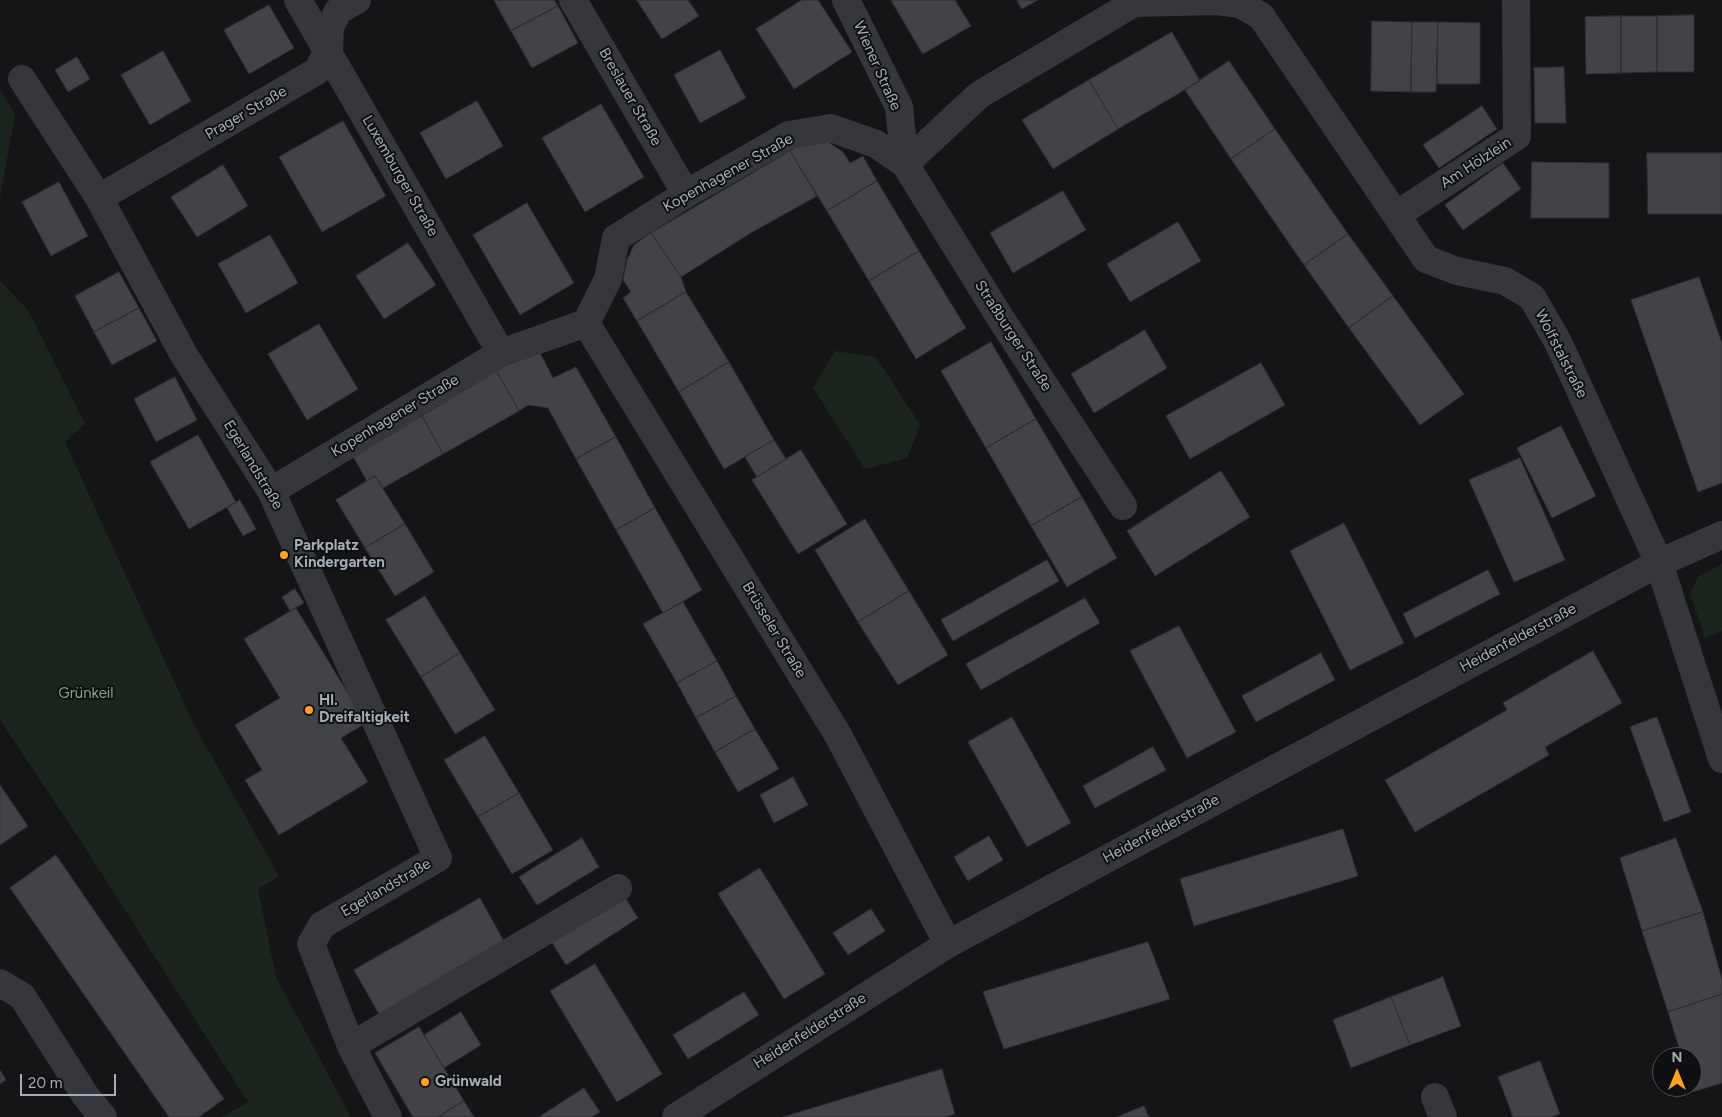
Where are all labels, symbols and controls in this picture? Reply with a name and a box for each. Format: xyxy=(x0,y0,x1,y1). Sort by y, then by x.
street label: Wiener Straße xyxy=(849,19,905,113)
street label: Breslauer Straße xyxy=(595,45,665,149)
street label: Prager Straße xyxy=(202,82,290,144)
street label: Luxemburger Straße xyxy=(358,112,442,240)
street label: Kopenhagener Straße xyxy=(660,130,796,216)
street label: Am Hölzlein xyxy=(1437,134,1515,192)
street label: Straßburger Straße xyxy=(971,277,1055,395)
street label: Wolfstalstraße xyxy=(1531,307,1591,401)
street label: Kopenhagener Straße xyxy=(328,371,462,461)
street label: Egerlandstraße xyxy=(219,417,287,513)
place label: Parkplatz Kindergarten xyxy=(294,537,385,572)
marker: Parkplatz Kindergarten xyxy=(278,549,290,561)
street label: Brüsseler Straße xyxy=(738,579,810,681)
street label: Heidenfelderstraße xyxy=(1457,600,1579,676)
park label: Grünkeil xyxy=(58,685,114,703)
place label: Hl. Dreifaltigkeit xyxy=(319,692,410,727)
marker: Hl. Dreifaltigkeit xyxy=(303,704,315,716)
street label: Heidenfelderstraße xyxy=(1100,791,1222,867)
street label: Egerlandstraße xyxy=(338,855,434,921)
street label: Heidenfelderstraße xyxy=(750,989,870,1073)
north arrow xyxy=(1652,1047,1702,1097)
text: N xyxy=(1672,1049,1682,1066)
scale bar xyxy=(22,1064,119,1096)
place label: Grünwald xyxy=(435,1073,502,1091)
text: 20 m xyxy=(28,1074,62,1092)
marker: Grünwald xyxy=(419,1076,431,1088)

